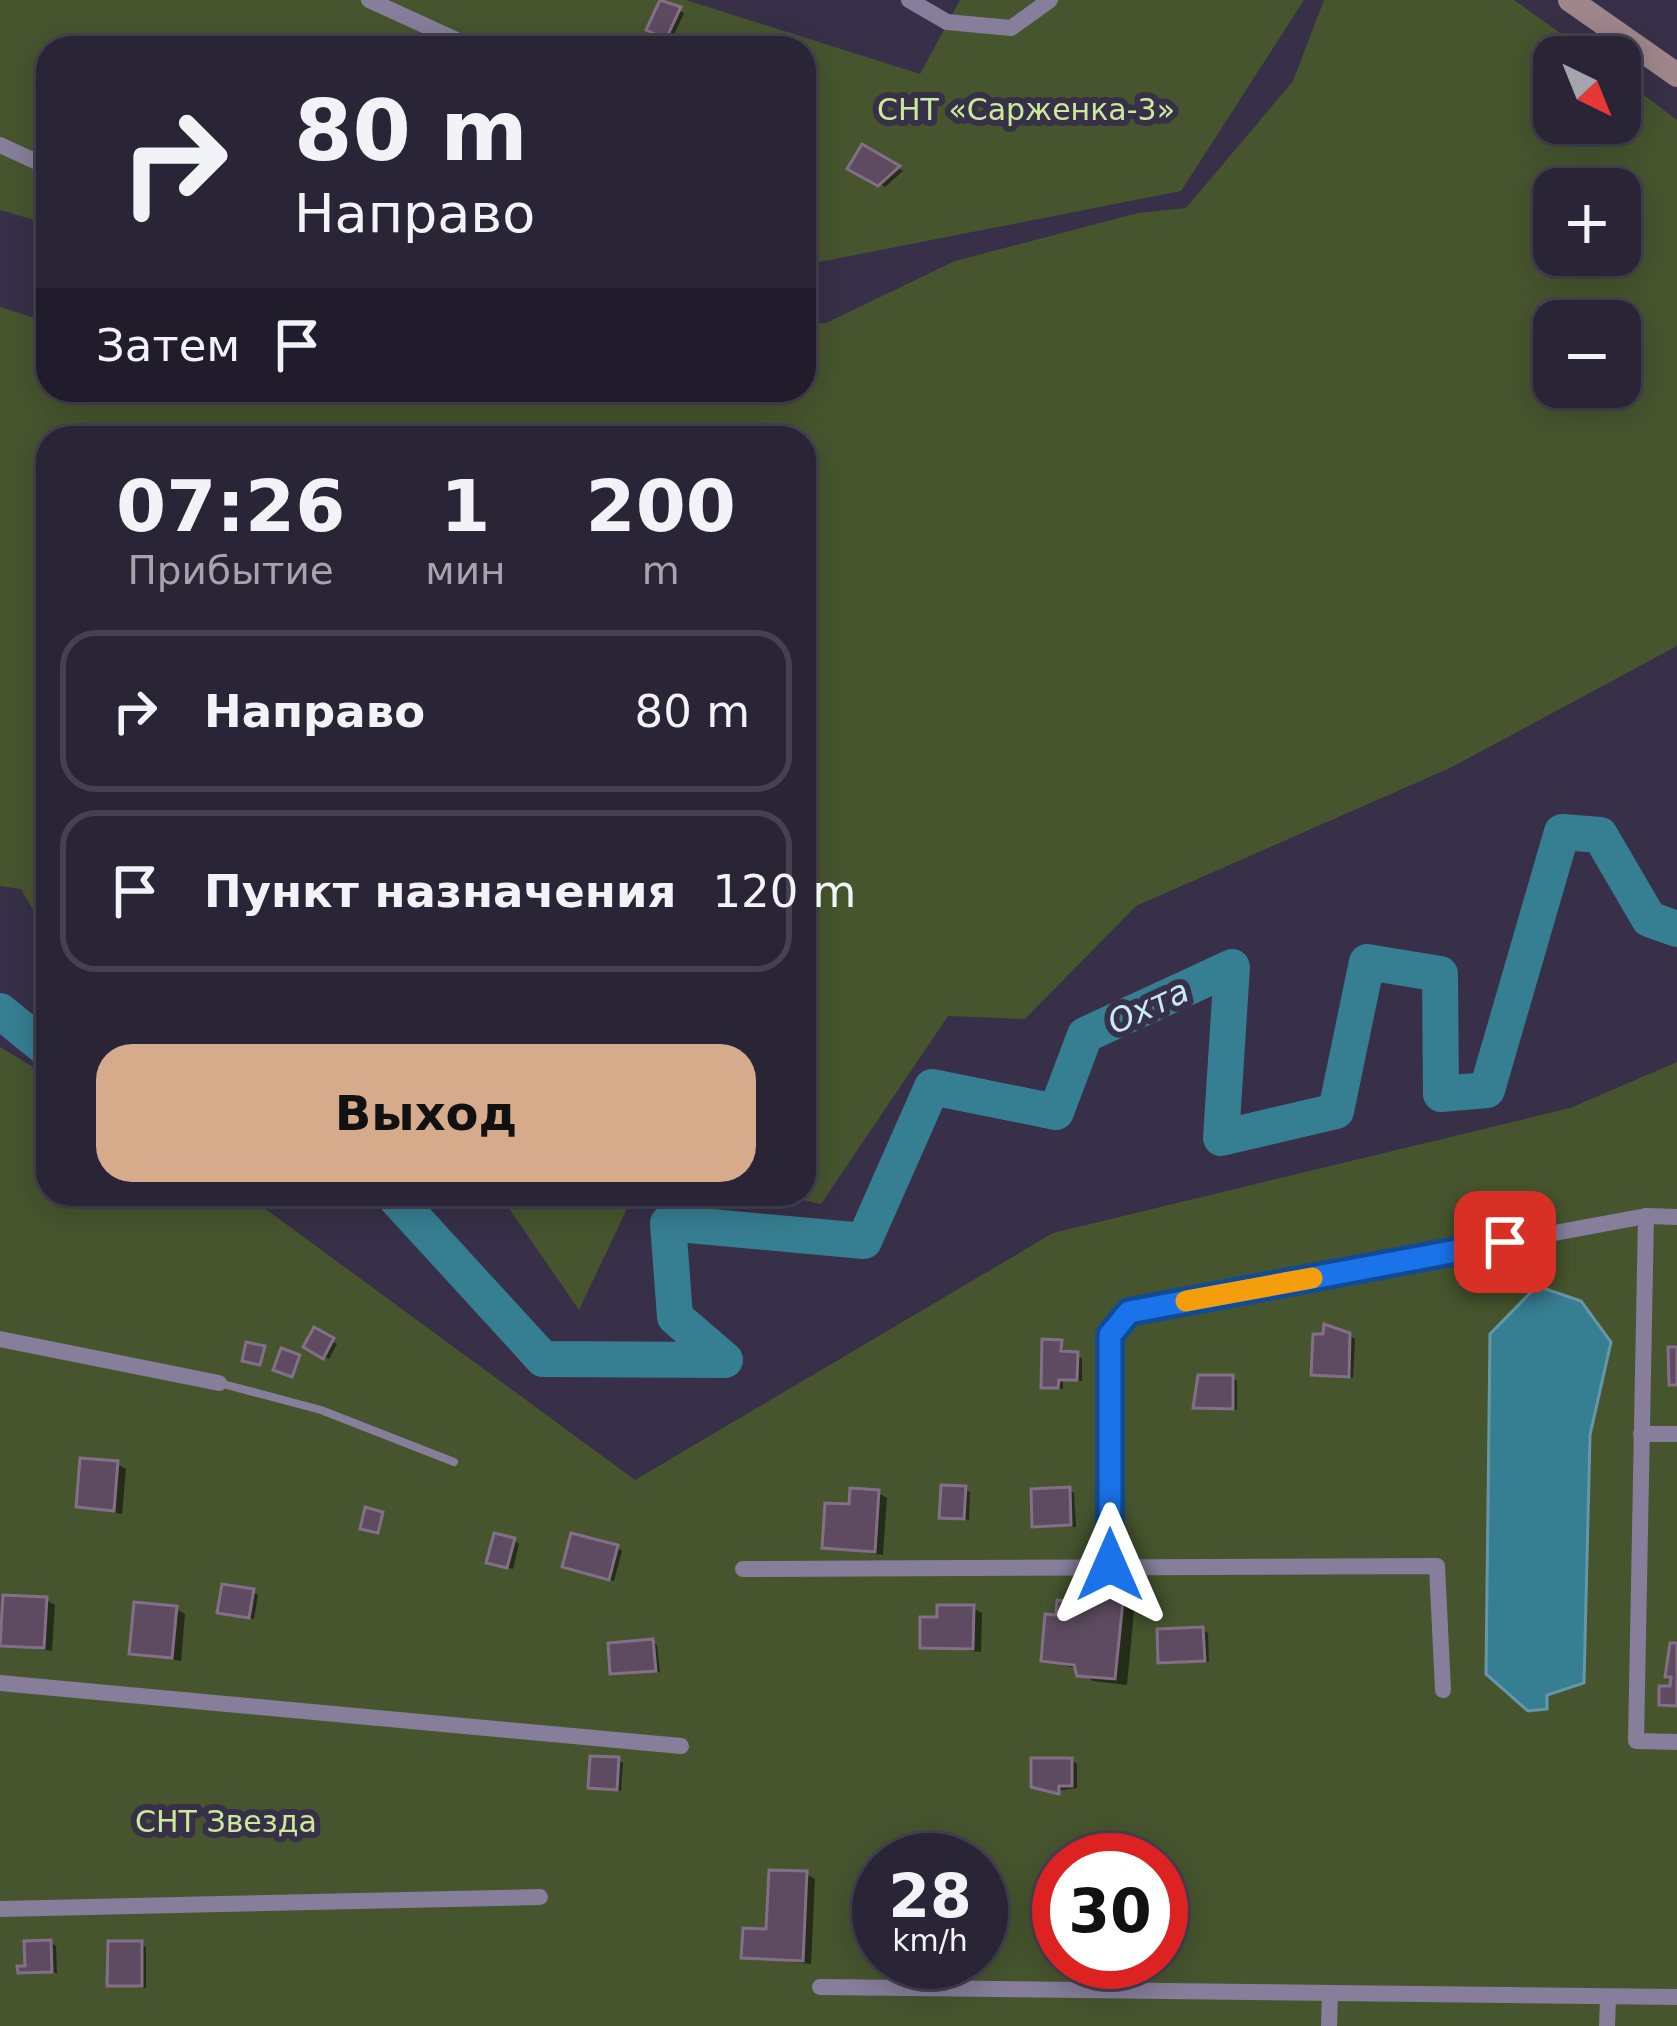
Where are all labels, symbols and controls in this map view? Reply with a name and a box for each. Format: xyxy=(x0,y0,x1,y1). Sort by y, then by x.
north arrow xyxy=(1533,36,1641,144)
map controls xyxy=(1533,36,1641,408)
text: 80 m xyxy=(294,82,528,180)
icon: right xyxy=(96,84,252,240)
park label: СНТ «Сарженка-3» xyxy=(877,92,1175,127)
button: + xyxy=(1533,168,1641,276)
text: Направо xyxy=(294,182,535,245)
button: − xyxy=(1533,300,1641,408)
icon: arrive xyxy=(264,312,330,378)
text: Затем xyxy=(96,319,240,372)
text: 07:26 xyxy=(116,464,345,548)
text: 1 xyxy=(440,464,490,548)
text: 200 xyxy=(586,464,736,548)
text: Прибытие xyxy=(127,548,334,593)
text: мин xyxy=(425,548,506,593)
text: m xyxy=(642,548,680,593)
icon: right xyxy=(102,678,168,744)
text: Направо xyxy=(204,685,425,738)
text: 80 m xyxy=(635,685,750,738)
icon: arrive xyxy=(102,858,168,924)
text: Пункт назначения xyxy=(204,865,676,918)
text: 120 m xyxy=(712,865,856,918)
water label: Охта xyxy=(1101,971,1195,1042)
button: Выход xyxy=(96,1044,756,1182)
pin xyxy=(1454,1191,1556,1293)
icon: arrive xyxy=(1472,1209,1538,1275)
position arrow xyxy=(1047,1502,1173,1628)
park label: СНТ Звезда xyxy=(135,1804,317,1839)
speed limit sign: 30 xyxy=(1032,1833,1188,1989)
text: 28 xyxy=(888,1861,972,1931)
text: km/h xyxy=(892,1923,968,1958)

